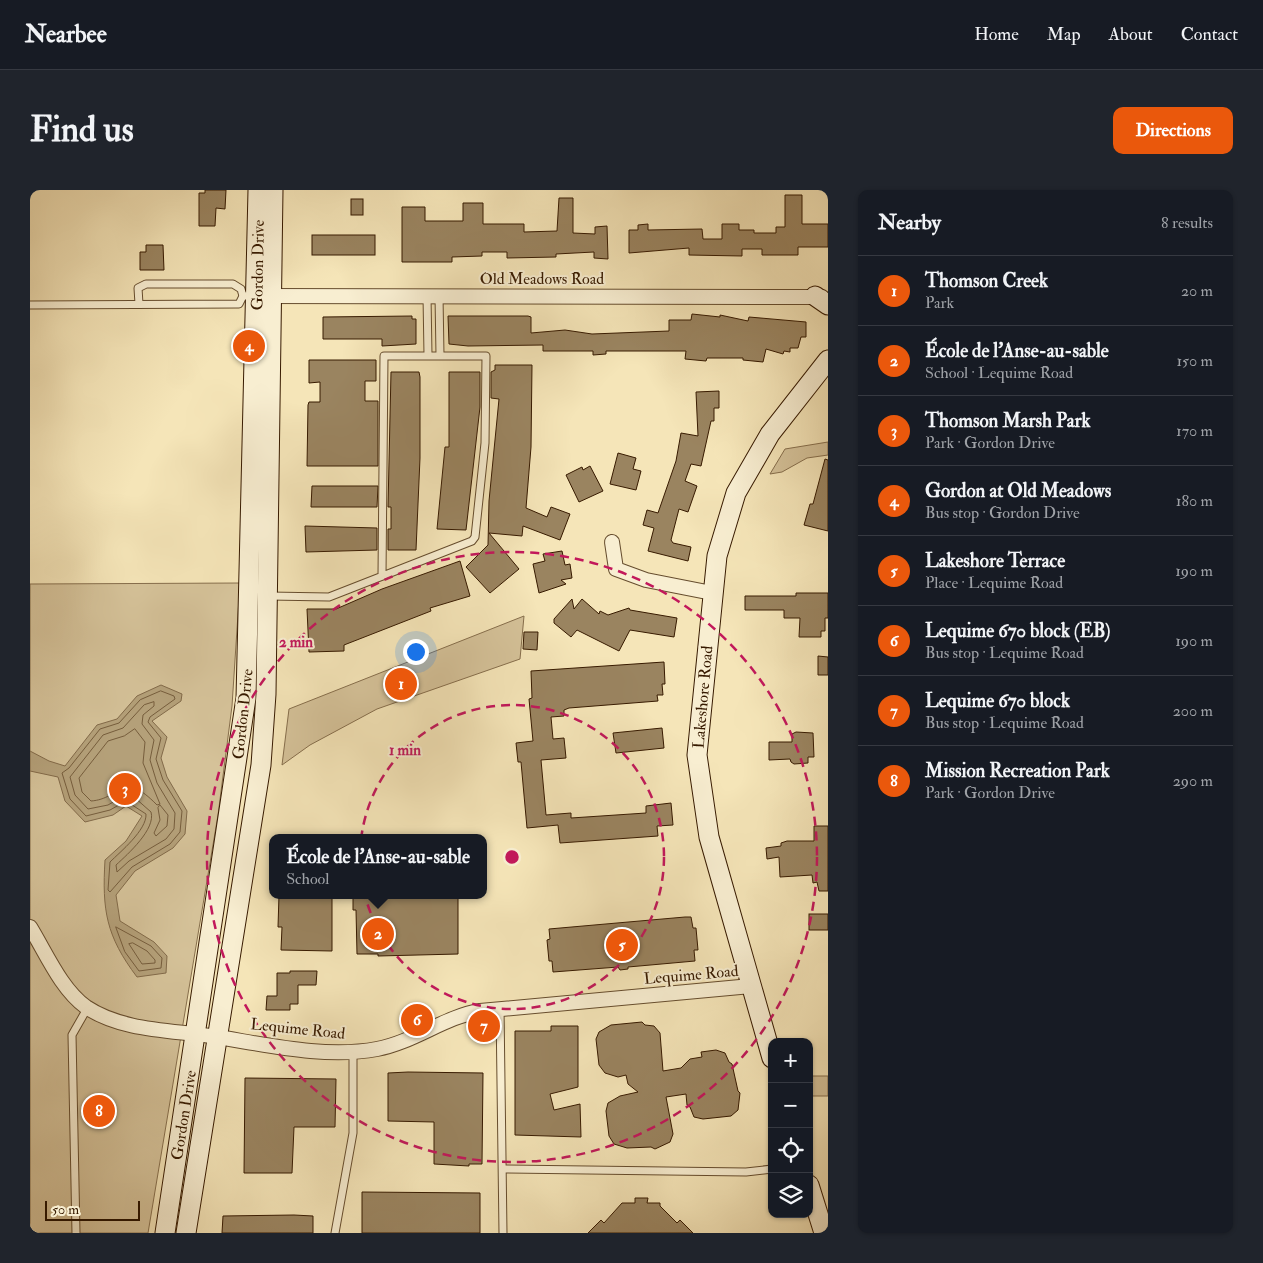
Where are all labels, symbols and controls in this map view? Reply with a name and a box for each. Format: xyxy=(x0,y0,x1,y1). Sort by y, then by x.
text: Nearbee xyxy=(25,19,107,50)
text: Home xyxy=(974,23,1019,46)
text: Map xyxy=(1047,23,1081,46)
text: About xyxy=(1109,23,1153,46)
text: Contact xyxy=(1181,23,1238,46)
button: Directions xyxy=(1113,107,1233,154)
text: Find us xyxy=(30,108,134,152)
text: Nearby xyxy=(878,209,941,236)
text: 8 results xyxy=(1161,213,1213,233)
street label: Gordon Drive xyxy=(247,219,269,311)
street label: Old Meadows Road xyxy=(480,269,604,289)
text: Thomson Creek xyxy=(925,269,1048,293)
text: 1 xyxy=(891,281,897,301)
text: 20 m xyxy=(1181,281,1213,301)
text: Park xyxy=(925,293,954,313)
pin: 4 xyxy=(233,327,265,365)
text: École de l'Anse-au-sable xyxy=(925,339,1109,363)
text: 2 xyxy=(890,351,898,371)
text: 150 m xyxy=(1176,351,1213,371)
text: School · Lequime Road xyxy=(925,363,1073,383)
text: Thomson Marsh Park xyxy=(925,409,1091,433)
text: 3 xyxy=(891,421,897,441)
text: 170 m xyxy=(1176,421,1213,441)
text: Park · Gordon Drive xyxy=(925,433,1055,453)
text: Gordon at Old Meadows xyxy=(925,479,1111,503)
text: 4 xyxy=(890,491,898,511)
text: 180 m xyxy=(1176,491,1213,511)
text: Bus stop · Gordon Drive xyxy=(925,503,1080,523)
text: Lakeshore Terrace xyxy=(925,549,1065,573)
text: 5 xyxy=(890,561,898,581)
text: 190 m xyxy=(1175,561,1213,581)
text: Place · Lequime Road xyxy=(925,573,1063,593)
text: Lequime 670 block (EB) xyxy=(925,619,1111,643)
text: 6 xyxy=(890,631,898,651)
text: 190 m xyxy=(1175,631,1213,651)
text: 2 min xyxy=(279,633,313,652)
your location xyxy=(403,639,429,665)
text: Bus stop · Lequime Road xyxy=(925,643,1084,663)
street label: Lakeshore Road xyxy=(689,645,717,749)
pin: 1 xyxy=(385,665,417,703)
street label: Gordon Drive xyxy=(228,668,258,760)
text: Lequime 670 block xyxy=(925,689,1070,713)
text: 7 xyxy=(890,701,898,721)
text: 200 m xyxy=(1173,701,1213,721)
text: Bus stop · Lequime Road xyxy=(925,713,1084,733)
text: 1 min xyxy=(389,741,421,760)
text: Mission Recreation Park xyxy=(925,759,1110,783)
pin: 3 xyxy=(109,770,141,808)
text: 8 xyxy=(890,771,898,791)
text: 290 m xyxy=(1173,771,1213,791)
text: Park · Gordon Drive xyxy=(925,783,1055,803)
popup xyxy=(269,834,487,899)
text: École de l'Anse-au-sable xyxy=(286,845,470,869)
centre of rings xyxy=(503,848,521,866)
text: School xyxy=(286,869,329,889)
pin: 2 xyxy=(362,915,394,953)
pin: 5 xyxy=(606,926,638,964)
street label: Lequime Road xyxy=(643,961,739,989)
pin: 6 xyxy=(401,1001,433,1039)
pin: 7 xyxy=(468,1007,500,1045)
street label: Lequime Road xyxy=(250,1014,346,1044)
map controls xyxy=(768,1038,813,1218)
button: + xyxy=(768,1038,813,1083)
street label: Gordon Drive xyxy=(167,1068,201,1162)
button: − xyxy=(768,1083,813,1128)
pin: 8 xyxy=(83,1092,115,1130)
button: locate xyxy=(768,1128,813,1173)
button: layers xyxy=(768,1173,813,1218)
scale bar xyxy=(45,1198,140,1221)
text: 50 m xyxy=(52,1201,79,1218)

